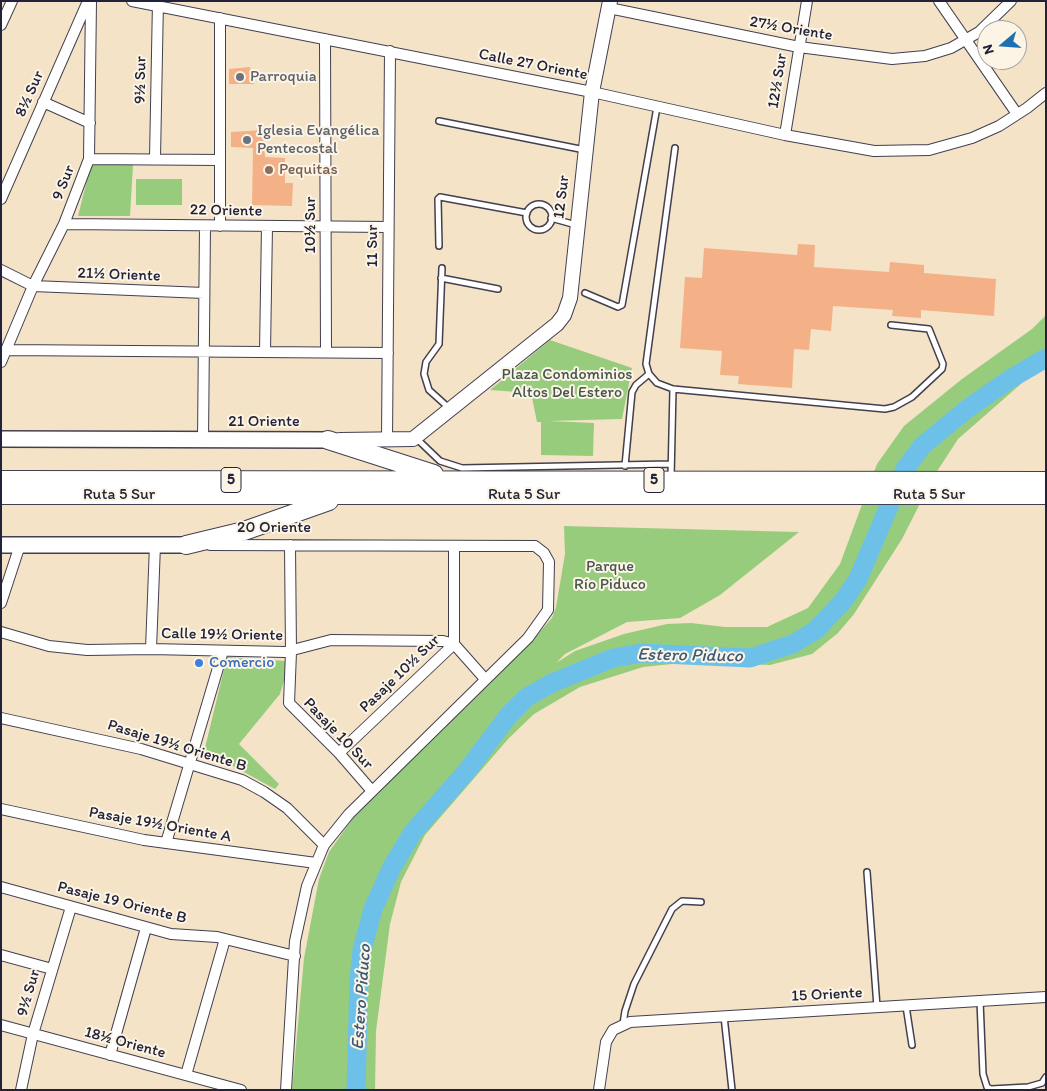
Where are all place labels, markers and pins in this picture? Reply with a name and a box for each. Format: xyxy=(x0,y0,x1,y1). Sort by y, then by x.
place label: Parroquia xyxy=(250,67,317,87)
marker: Parroquia xyxy=(234,71,246,83)
place label: Iglesia Evangélica Pentecostal xyxy=(257,121,379,159)
marker: Iglesia Evangélica Pentecostal xyxy=(241,134,253,146)
place label: Pequitas xyxy=(279,160,338,180)
marker: Pequitas xyxy=(263,164,275,176)
place label: Comercio xyxy=(209,653,274,673)
marker: Comercio xyxy=(193,657,205,669)

